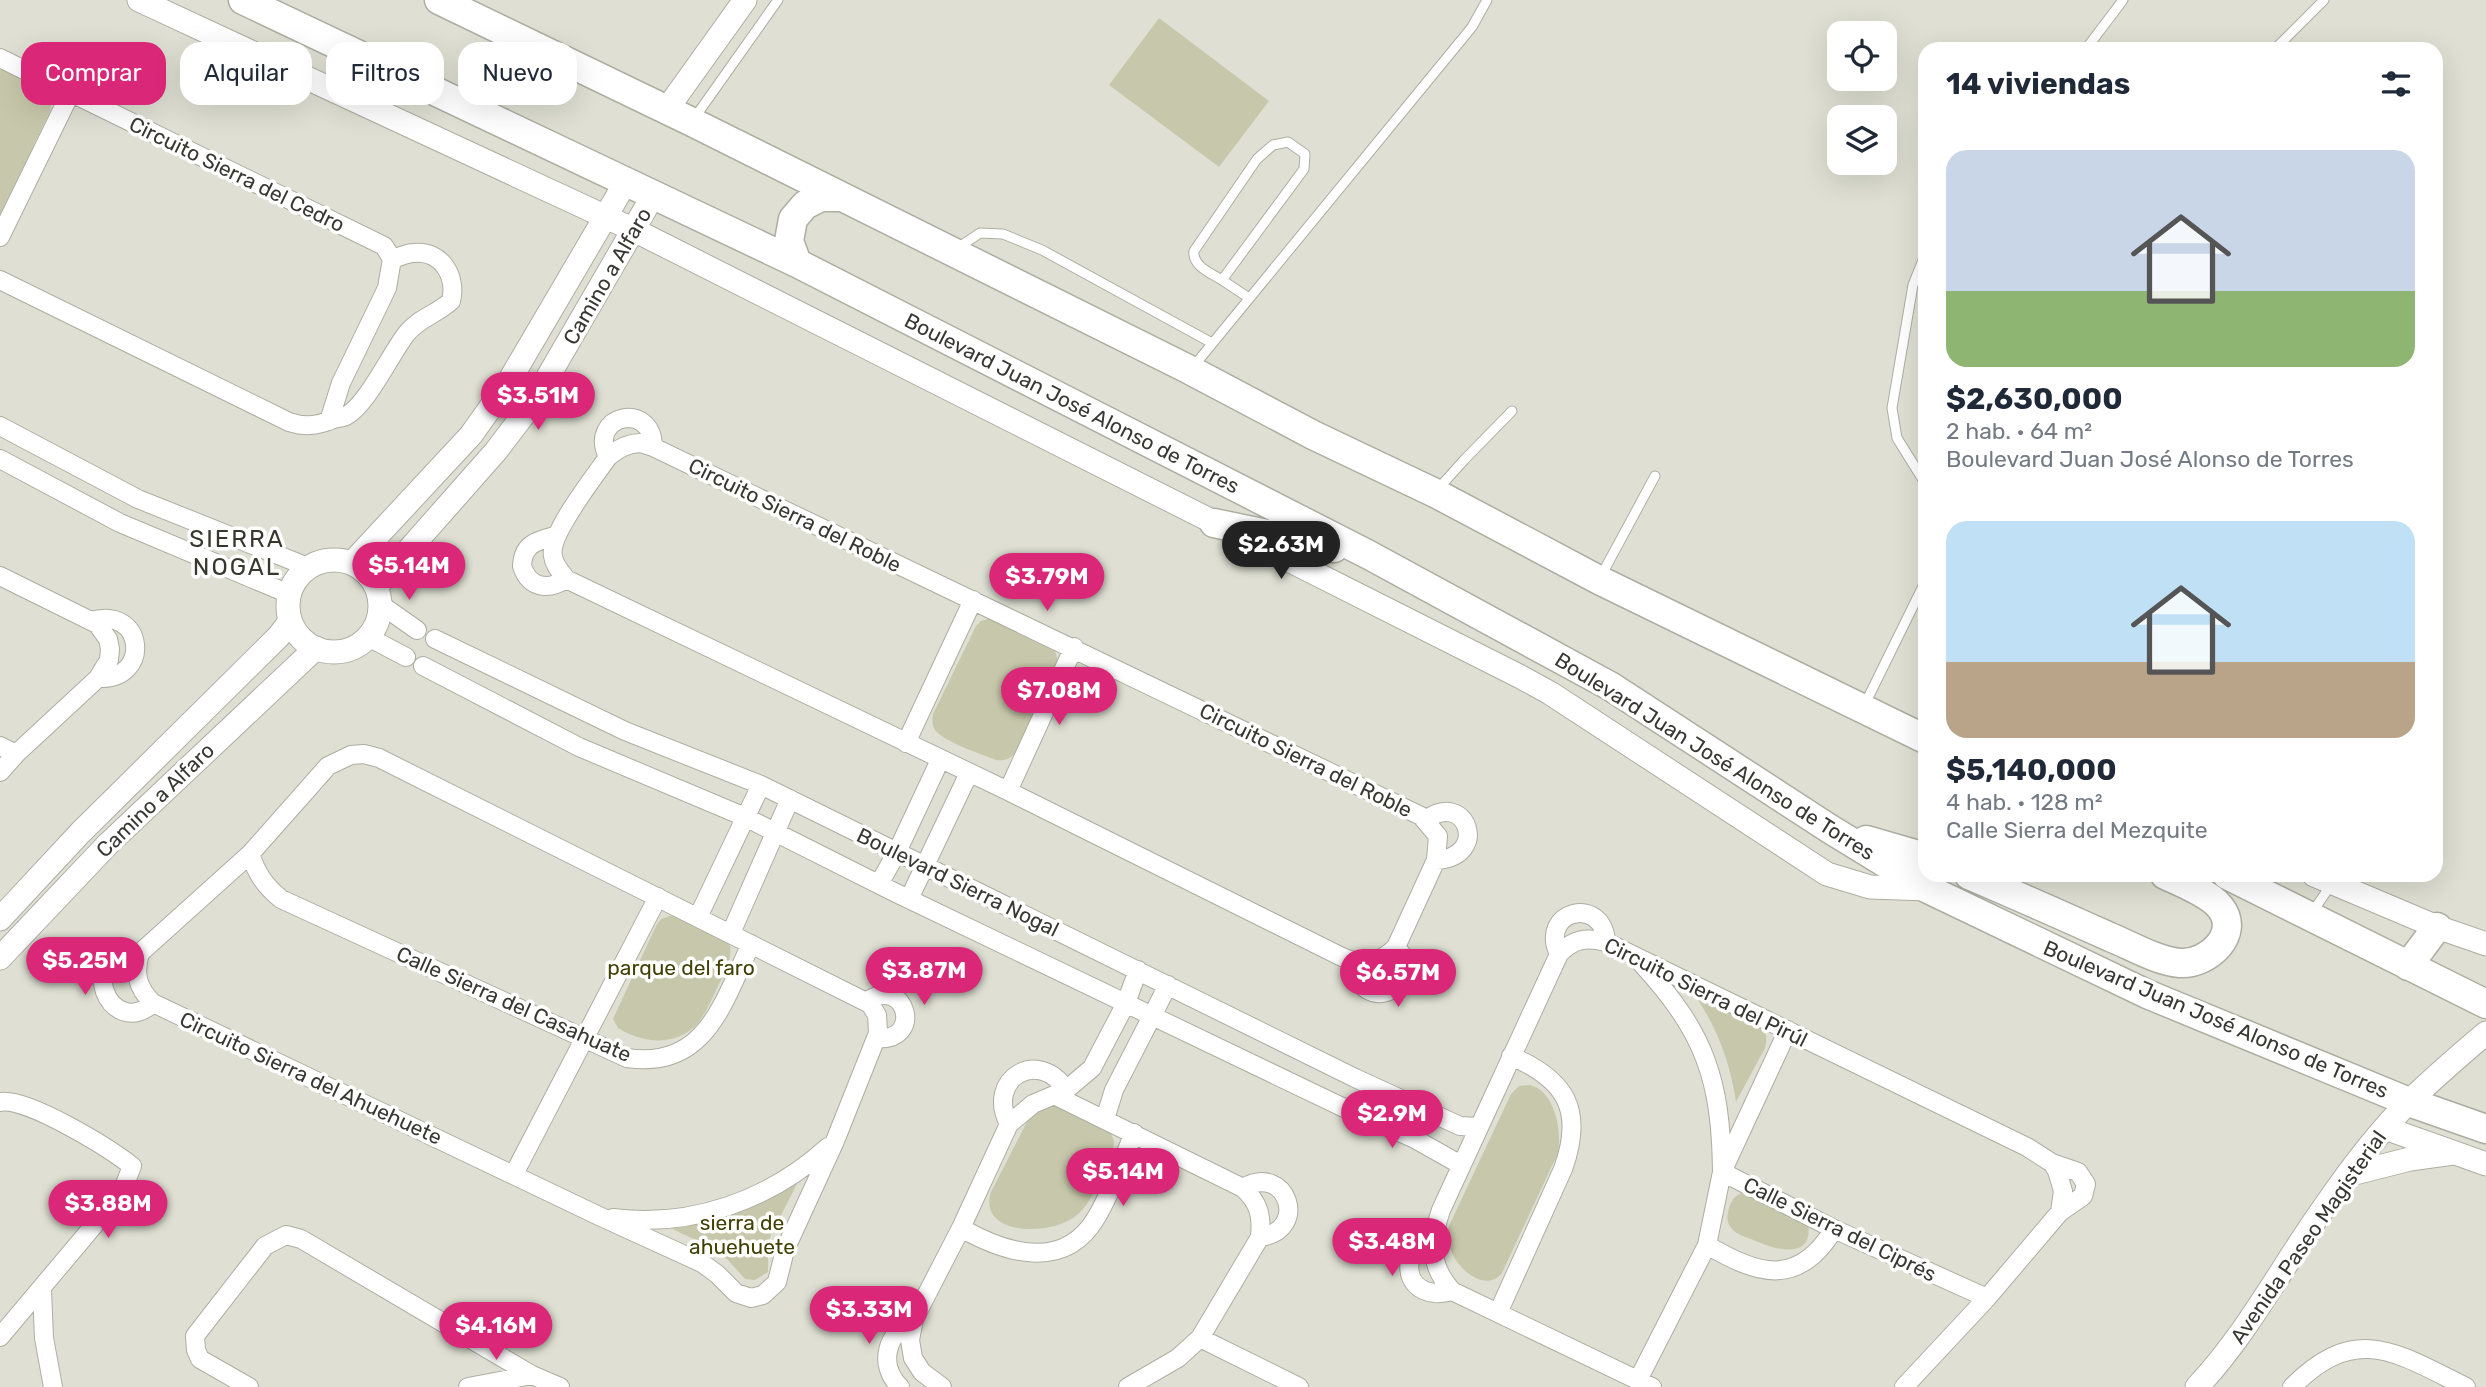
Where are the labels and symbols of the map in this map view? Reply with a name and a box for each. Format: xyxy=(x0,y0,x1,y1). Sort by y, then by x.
street label: Circuito Sierra del Cedro xyxy=(125,111,349,237)
street label: Camino a Alfaro xyxy=(558,203,656,349)
street label: Boulevard Juan José Alonso de Torres xyxy=(900,307,1244,499)
pin: $3.51M xyxy=(481,372,595,432)
street label: Circuito Sierra del Roble xyxy=(685,453,905,577)
pin: $2.63M xyxy=(1224,522,1338,581)
district label: SIERRA NOGAL xyxy=(189,525,285,581)
pin: $5.14M xyxy=(352,542,466,602)
pin: $3.79M xyxy=(990,554,1104,613)
street label: Boulevard Juan José Alonso de Torres xyxy=(1550,647,1880,865)
pin: $7.08M xyxy=(1002,668,1116,727)
street label: Circuito Sierra del Roble xyxy=(1196,698,1416,822)
street label: Camino a Alfaro xyxy=(91,738,219,862)
street label: Boulevard Sierra Nogal xyxy=(853,822,1063,942)
street label: Circuito Sierra del Pirúl xyxy=(1600,932,1812,1052)
street label: Boulevard Juan José Alonso de Torres xyxy=(2040,935,2392,1103)
pin: $5.25M xyxy=(28,937,142,997)
street label: Calle Sierra del Casahuate xyxy=(393,941,635,1067)
pin: $3.87M xyxy=(867,948,981,1007)
pin: $6.57M xyxy=(1341,950,1455,1009)
park label: parque del faro xyxy=(607,955,755,980)
street label: Circuito Sierra del Ahuehuete xyxy=(176,1006,446,1150)
pin: $2.9M xyxy=(1343,1090,1441,1150)
street label: Avenida Paseo Magisterial xyxy=(2225,1126,2391,1348)
pin: $5.14M xyxy=(1066,1148,1180,1208)
street label: Calle Sierra del Ciprés xyxy=(1739,1171,1941,1287)
pin: $3.88M xyxy=(51,1180,165,1240)
park label: sierra de ahuehuete xyxy=(689,1210,795,1259)
pin: $3.48M xyxy=(1335,1218,1449,1278)
pin: $3.33M xyxy=(812,1286,926,1346)
pin: $4.16M xyxy=(439,1302,553,1362)

